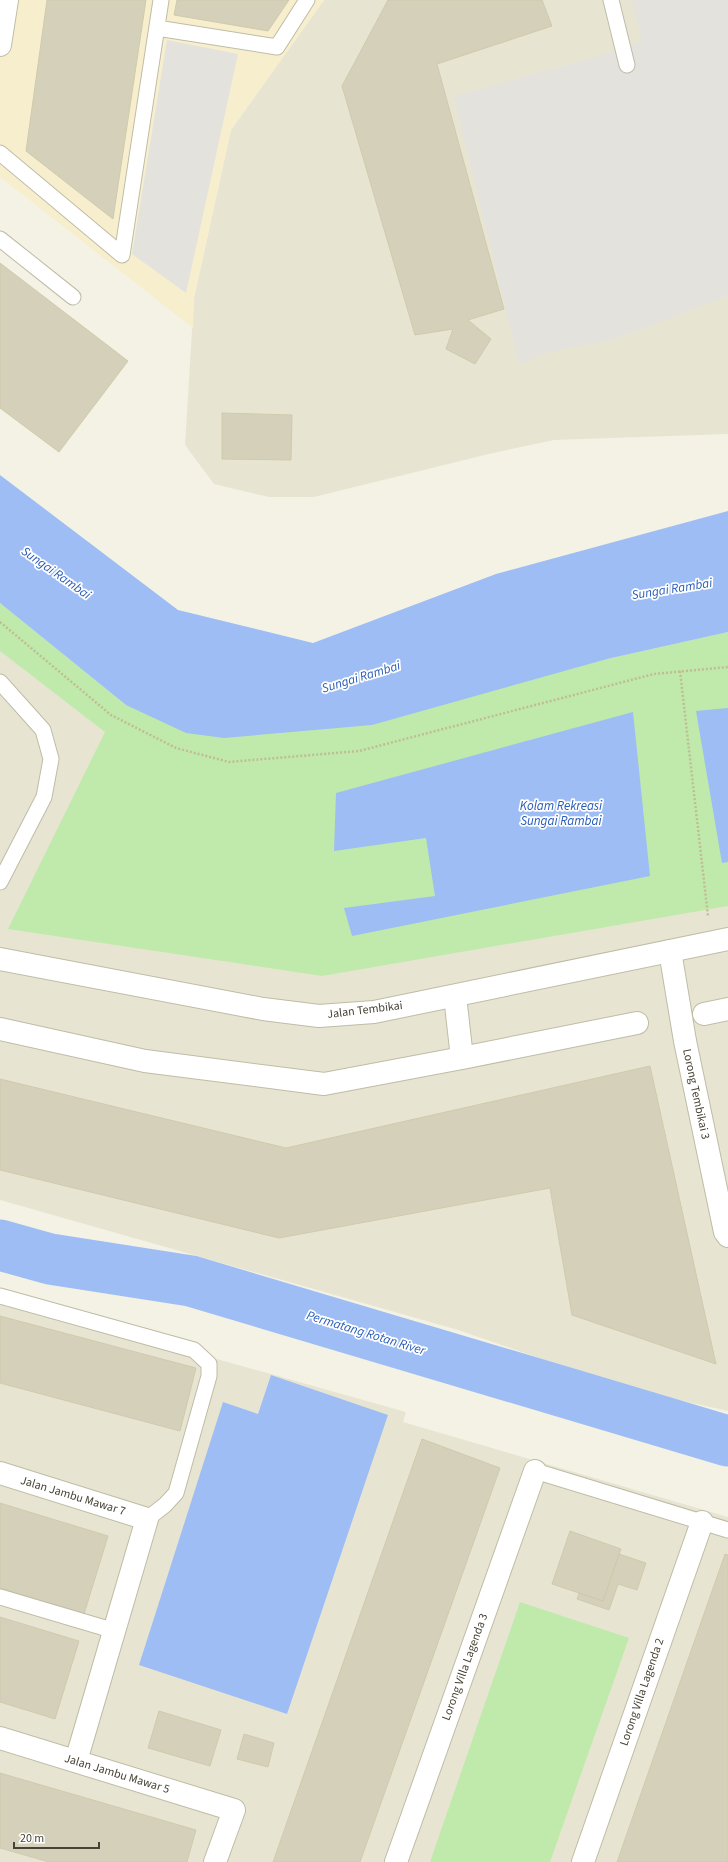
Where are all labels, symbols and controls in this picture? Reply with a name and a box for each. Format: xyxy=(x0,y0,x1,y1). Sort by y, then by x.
water label: Sungai Rambai xyxy=(18,542,95,604)
water label: Sungai Rambai xyxy=(630,574,714,604)
water label: Sungai Rambai xyxy=(320,656,403,697)
water label: Kolam Rekreasi Sungai Rambai xyxy=(520,797,603,830)
street label: Jalan Tembikai xyxy=(326,997,404,1023)
street label: Lorong Tembikai 3 xyxy=(678,1047,714,1141)
water label: Permatang Rotan River xyxy=(304,1306,428,1360)
street label: Jalan Jambu Mawar 7 xyxy=(18,1472,128,1520)
street label: Lorong Villa Lagenda 3 xyxy=(438,1611,492,1723)
street label: Lorong Villa Lagenda 2 xyxy=(616,1636,668,1748)
street label: Jalan Jambu Mawar 5 xyxy=(62,1750,172,1798)
scale bar xyxy=(14,1824,99,1850)
text: 20 m xyxy=(20,1830,44,1847)

